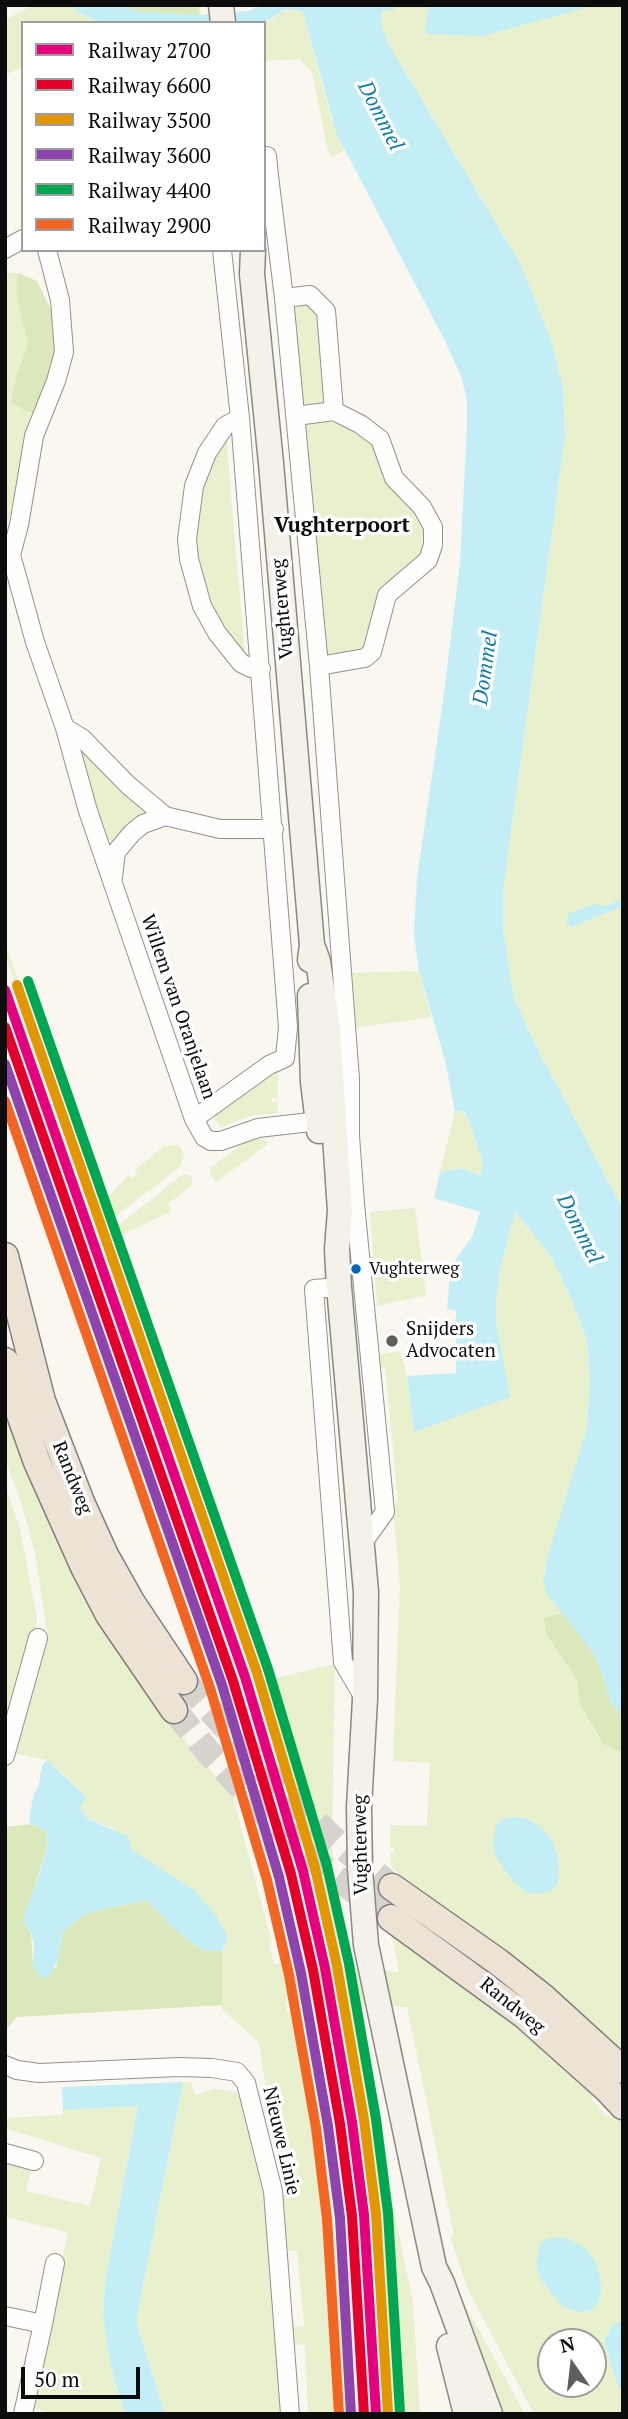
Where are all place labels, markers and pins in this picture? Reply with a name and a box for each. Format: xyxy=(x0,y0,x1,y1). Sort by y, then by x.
place label: Vughterweg xyxy=(369,1259,459,1279)
marker: Vughterweg xyxy=(349,1262,363,1276)
place label: Snijders Advocaten xyxy=(406,1319,496,1363)
marker: Snijders Advocaten xyxy=(384,1333,400,1349)

